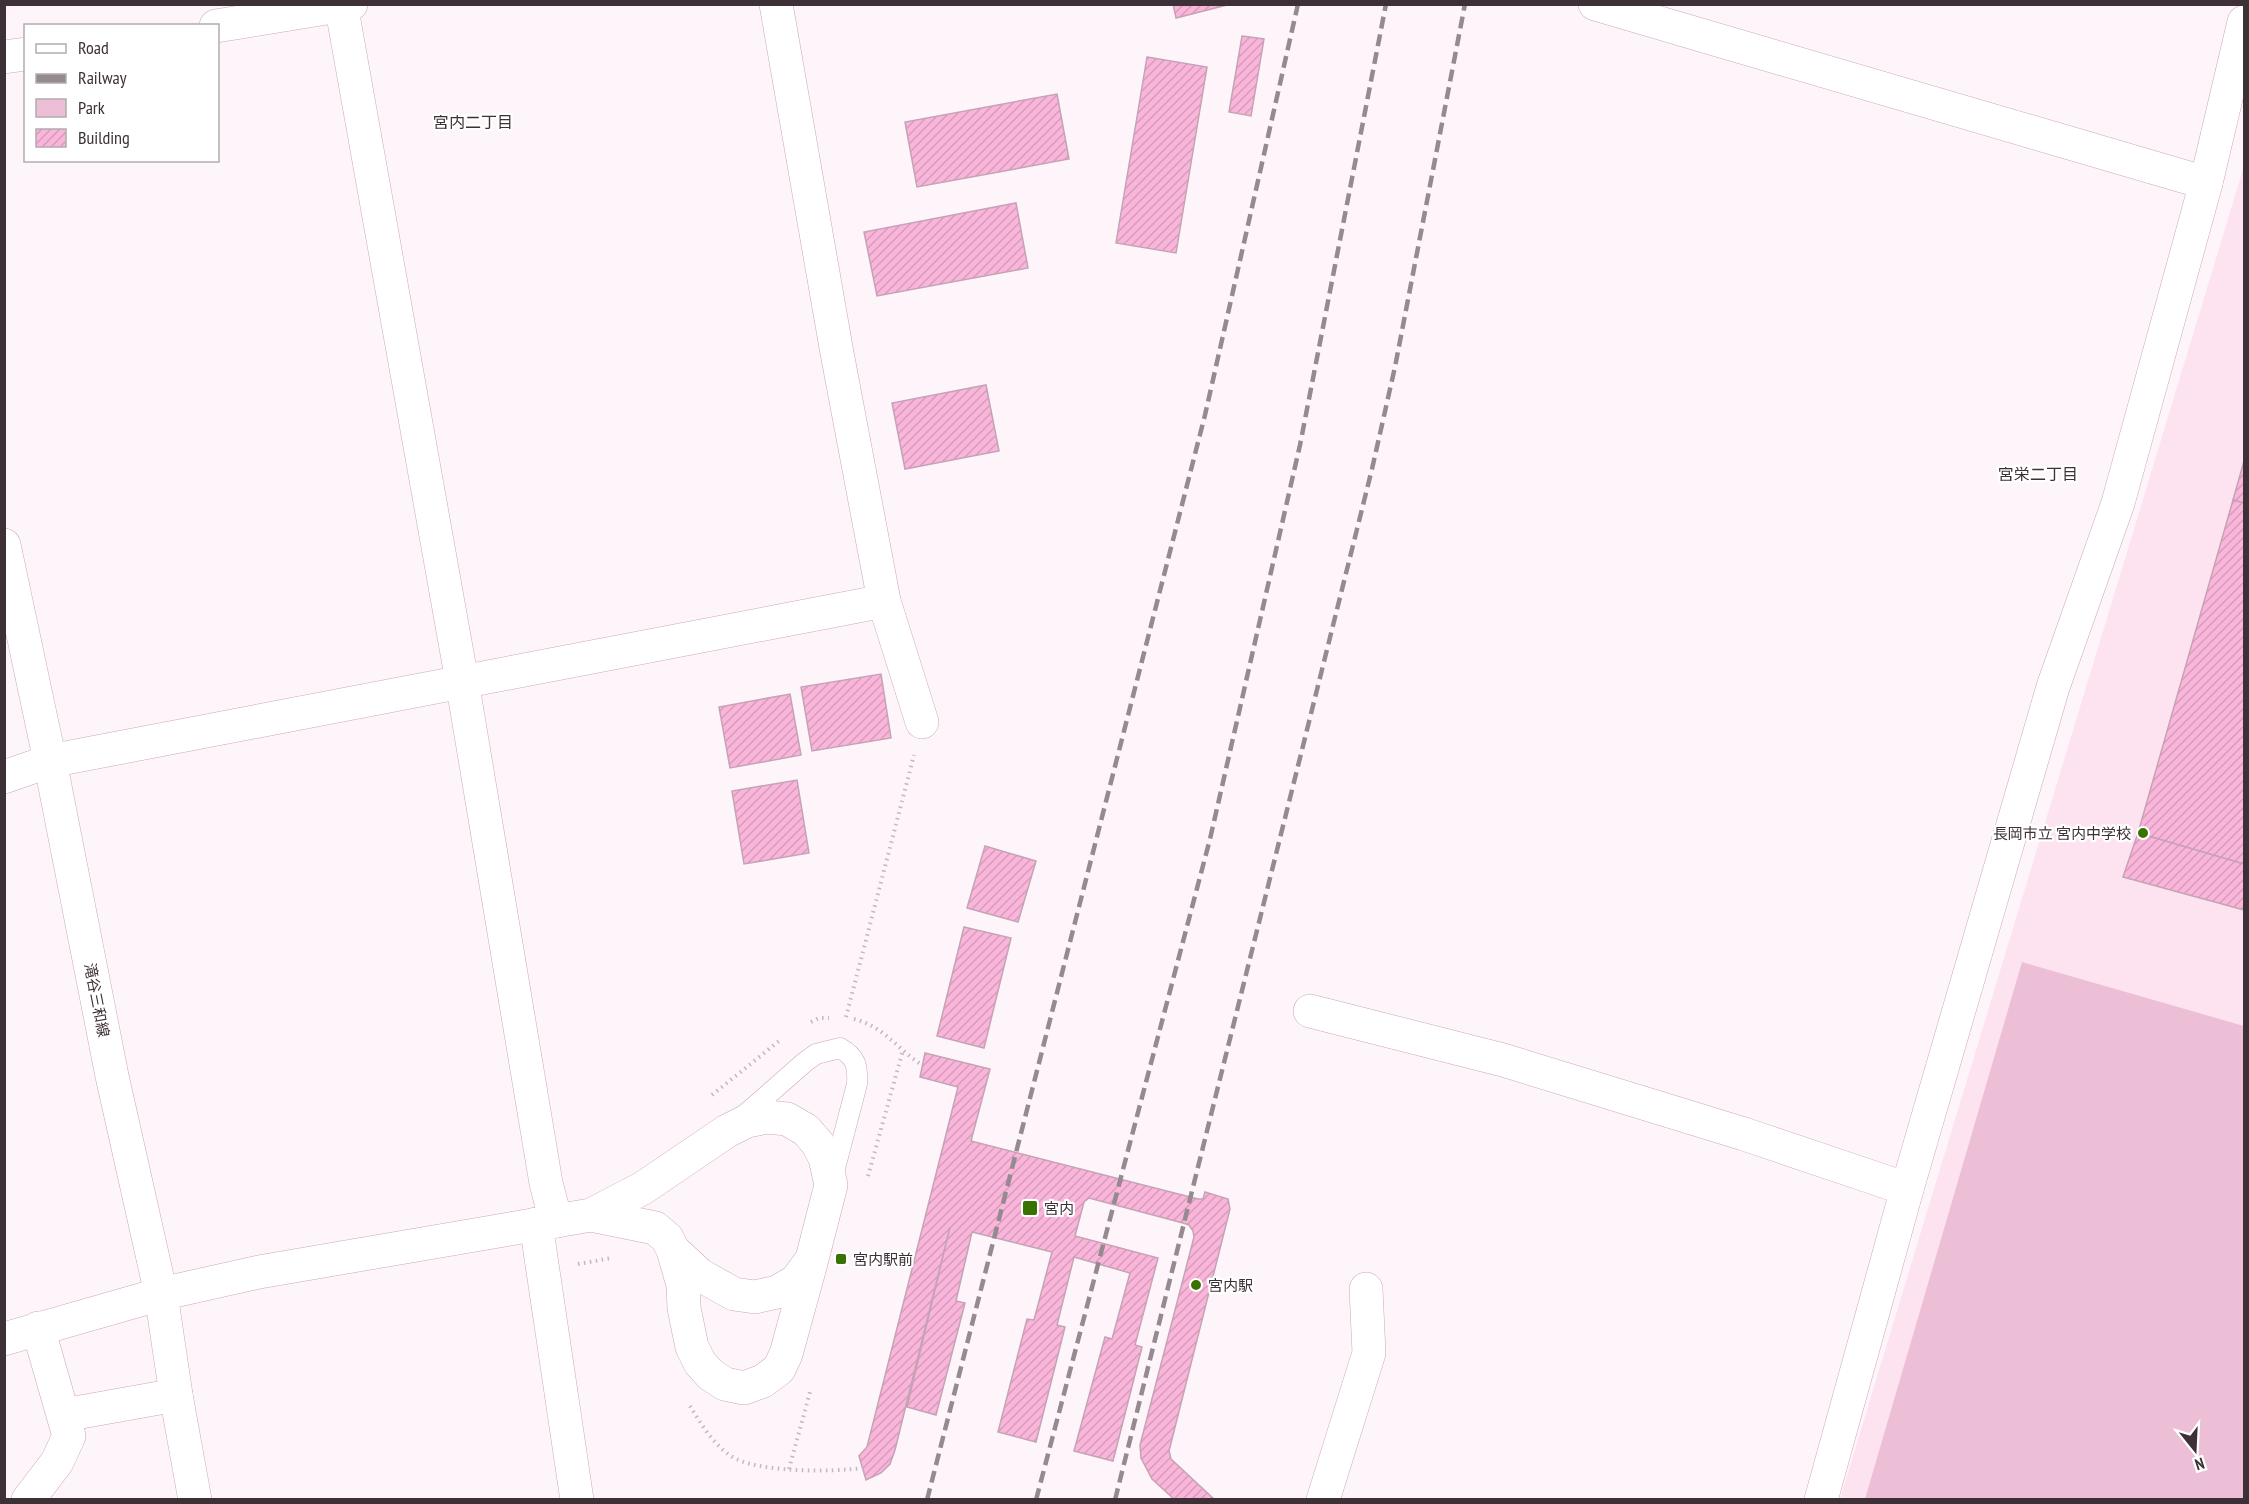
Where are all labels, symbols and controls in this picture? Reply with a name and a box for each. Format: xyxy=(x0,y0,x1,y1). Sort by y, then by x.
legend xyxy=(24,24,219,162)
text: Road xyxy=(78,36,109,59)
text: Railway xyxy=(78,66,127,89)
text: Park xyxy=(78,96,105,119)
district label: 宮内二丁目 xyxy=(433,112,513,132)
text: Building xyxy=(78,126,130,149)
district label: 宮栄二丁目 xyxy=(1998,464,2078,484)
place label: 長岡市立 宮内中学校 xyxy=(1993,824,2131,843)
marker: 長岡市立 宮内中学校 xyxy=(2136,826,2150,840)
street label: 滝谷三和線 xyxy=(81,961,113,1039)
marker: 宮内 xyxy=(1021,1199,1039,1217)
place label: 宮内 xyxy=(1044,1199,1074,1218)
place label: 宮内駅前 xyxy=(853,1250,913,1269)
marker: 宮内駅前 xyxy=(834,1252,848,1266)
place label: 宮内駅 xyxy=(1208,1276,1253,1295)
marker: 宮内駅 xyxy=(1189,1278,1203,1292)
north arrow xyxy=(2165,1420,2225,1480)
text: N xyxy=(2192,1453,2207,1475)

